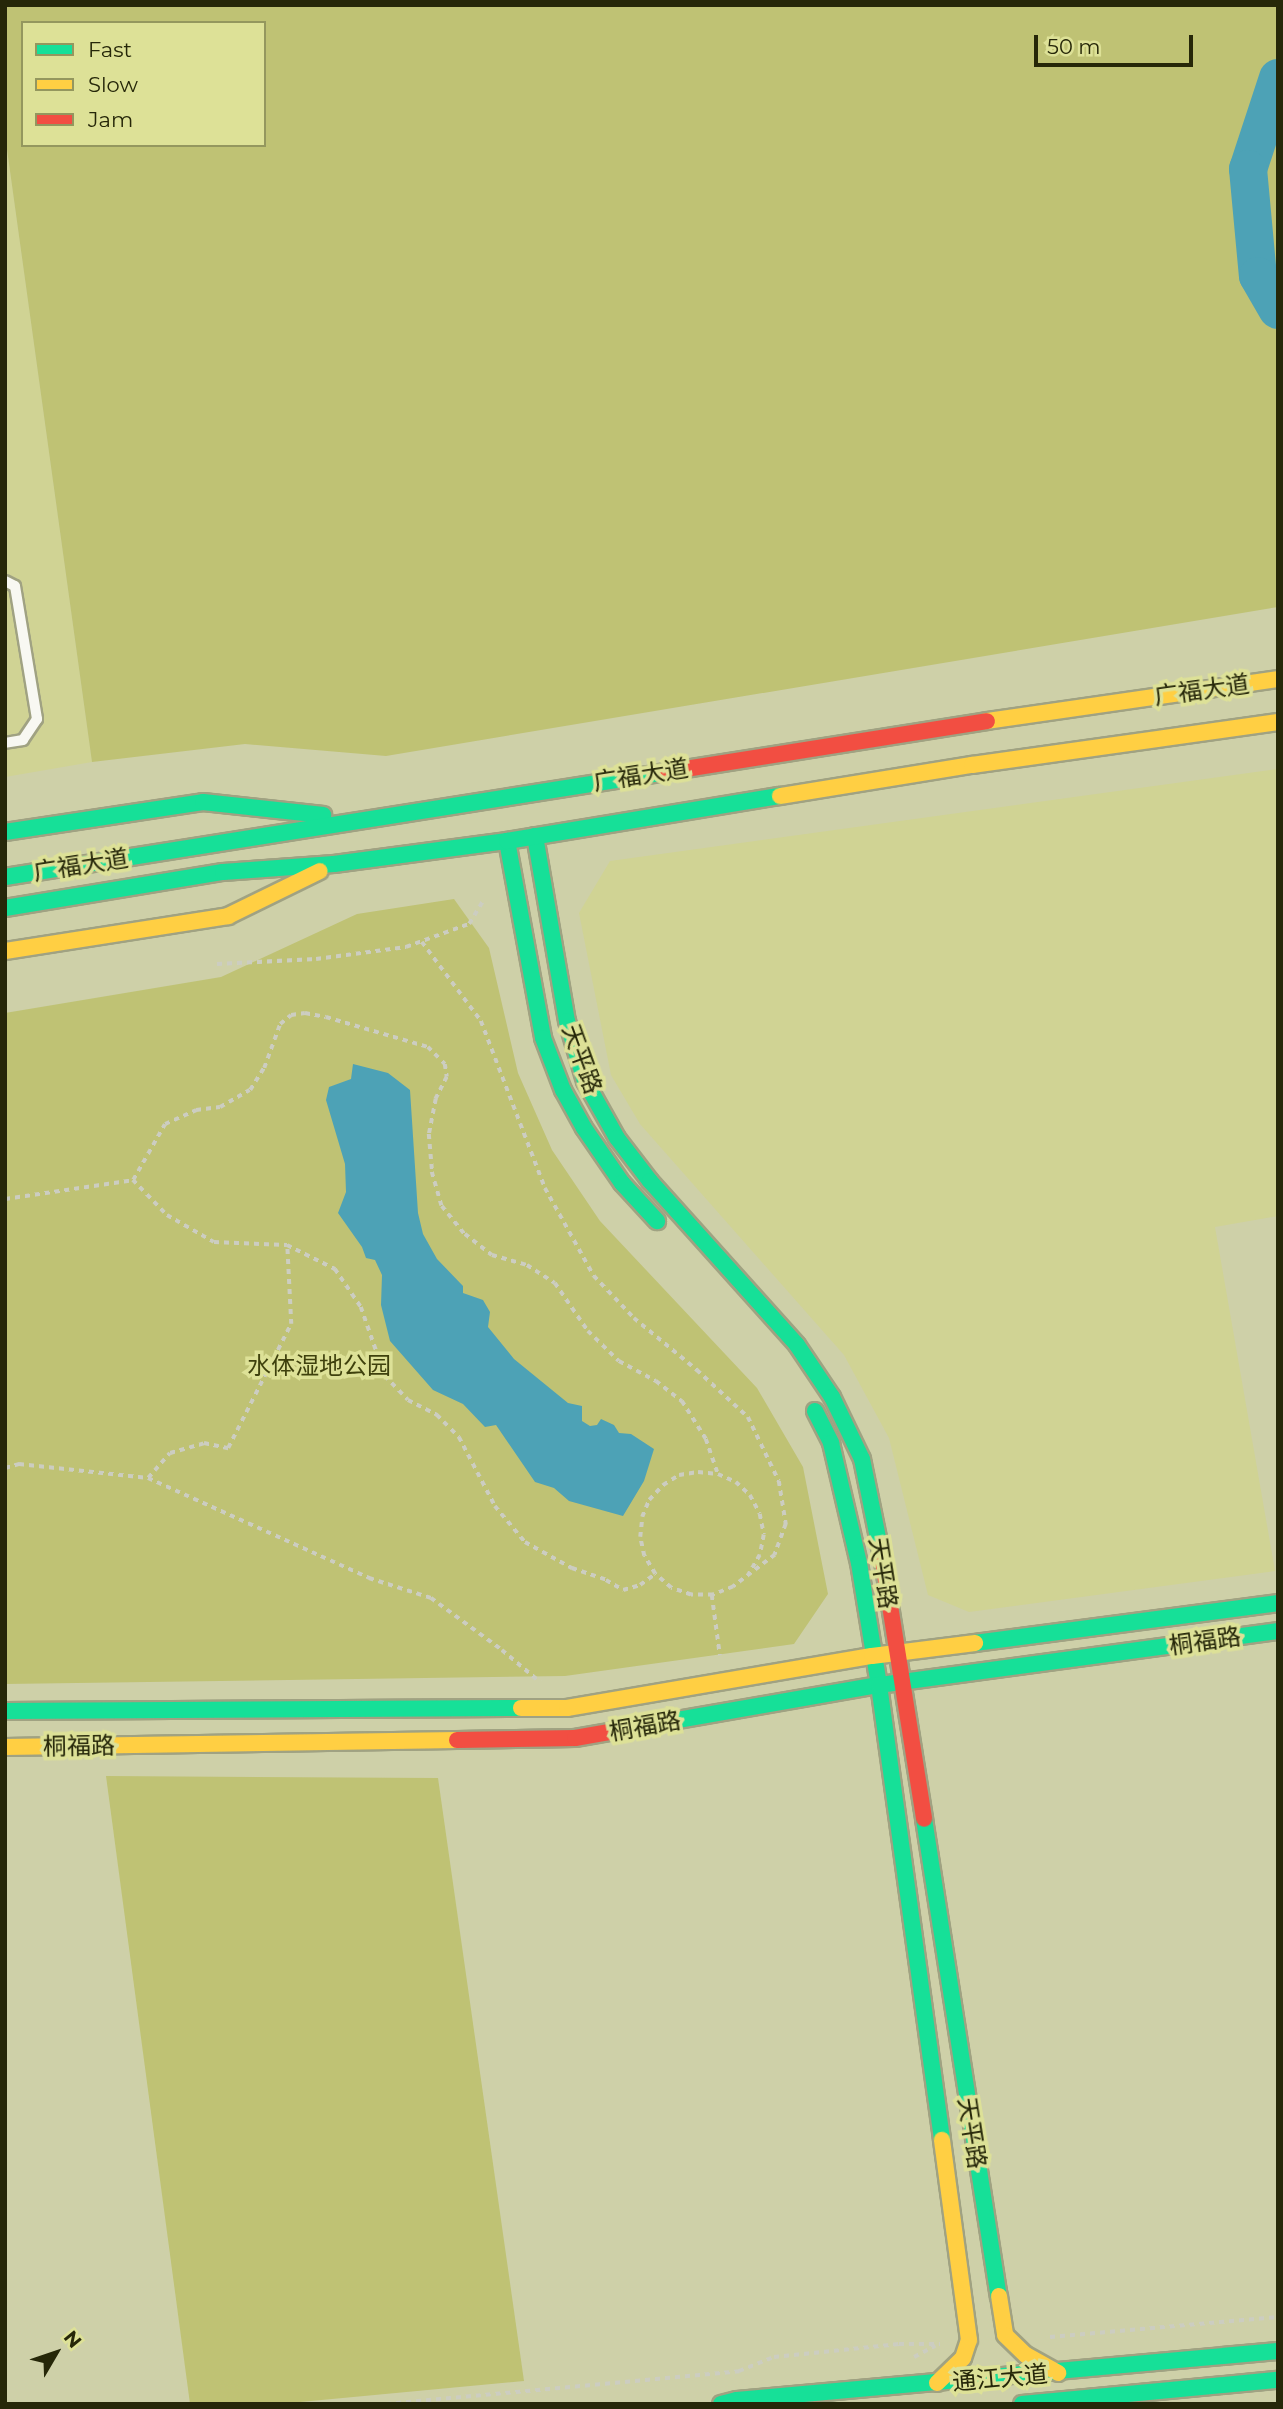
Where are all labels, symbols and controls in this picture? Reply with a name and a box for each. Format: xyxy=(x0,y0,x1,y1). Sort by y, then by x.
legend xyxy=(21,21,266,147)
scale bar xyxy=(1038,21,1197,65)
text: 50 m xyxy=(1047,34,1101,59)
text: Fast xyxy=(88,37,132,62)
text: Slow xyxy=(88,72,138,97)
text: Jam xyxy=(88,107,133,132)
street label: 广福大道 xyxy=(1152,669,1252,711)
street label: 广福大道 xyxy=(591,753,691,797)
street label: 广福大道 xyxy=(31,843,131,887)
street label: 天平路 xyxy=(556,1020,608,1098)
park label: 水体湿地公园 xyxy=(247,1352,391,1380)
street label: 天平路 xyxy=(863,1535,903,1611)
street label: 桐福路 xyxy=(1167,1622,1243,1660)
street label: 桐福路 xyxy=(607,1706,683,1746)
street label: 桐福路 xyxy=(43,1731,115,1761)
street label: 天平路 xyxy=(952,2095,992,2171)
north arrow xyxy=(21,2318,91,2388)
text: N xyxy=(59,2326,86,2353)
street label: 通江大道 xyxy=(951,2359,1049,2397)

